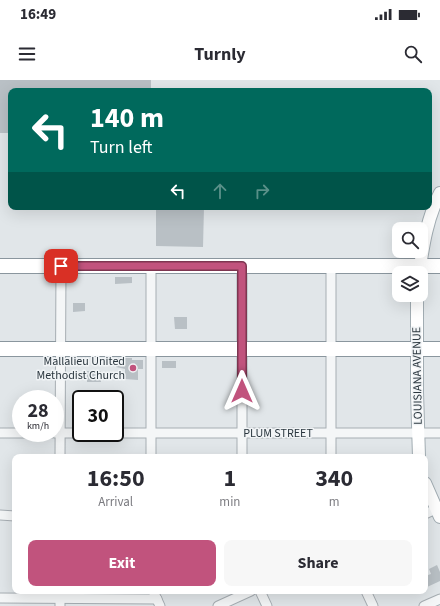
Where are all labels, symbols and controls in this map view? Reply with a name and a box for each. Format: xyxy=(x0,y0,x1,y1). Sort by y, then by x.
text: 16:49 xyxy=(20,4,56,25)
text: Turnly xyxy=(194,42,246,67)
icon: menu xyxy=(16,43,38,65)
icon: search xyxy=(402,43,424,65)
text: 140 m xyxy=(90,98,164,138)
icon: left xyxy=(24,104,76,156)
text: Turn left xyxy=(90,135,152,160)
icon: left xyxy=(167,180,189,202)
icon: ahead xyxy=(209,180,231,202)
icon: right xyxy=(251,180,273,202)
map controls xyxy=(392,222,428,302)
button: search xyxy=(392,222,428,258)
pin xyxy=(44,249,78,283)
icon: arrive xyxy=(50,255,72,277)
button: layers xyxy=(392,266,428,302)
street label: LOUISIANA AVENUE xyxy=(408,327,427,425)
place label: Mallalieu United Methodist Church xyxy=(37,353,125,384)
marker: Mallalieu United Methodist Church xyxy=(128,363,138,373)
position arrow xyxy=(221,370,263,412)
speed limit sign: 30 xyxy=(72,390,124,442)
text: 28 xyxy=(27,397,49,425)
text: km/h xyxy=(27,419,49,433)
street label: PLUM STREET xyxy=(243,425,313,442)
text: 16:50 xyxy=(87,461,145,496)
text: 1 xyxy=(224,461,236,496)
text: 340 xyxy=(315,461,353,496)
text: Arrival xyxy=(98,493,133,511)
text: min xyxy=(219,493,240,511)
text: m xyxy=(329,493,340,511)
button: Exit xyxy=(28,540,216,586)
button: Share xyxy=(224,540,412,586)

